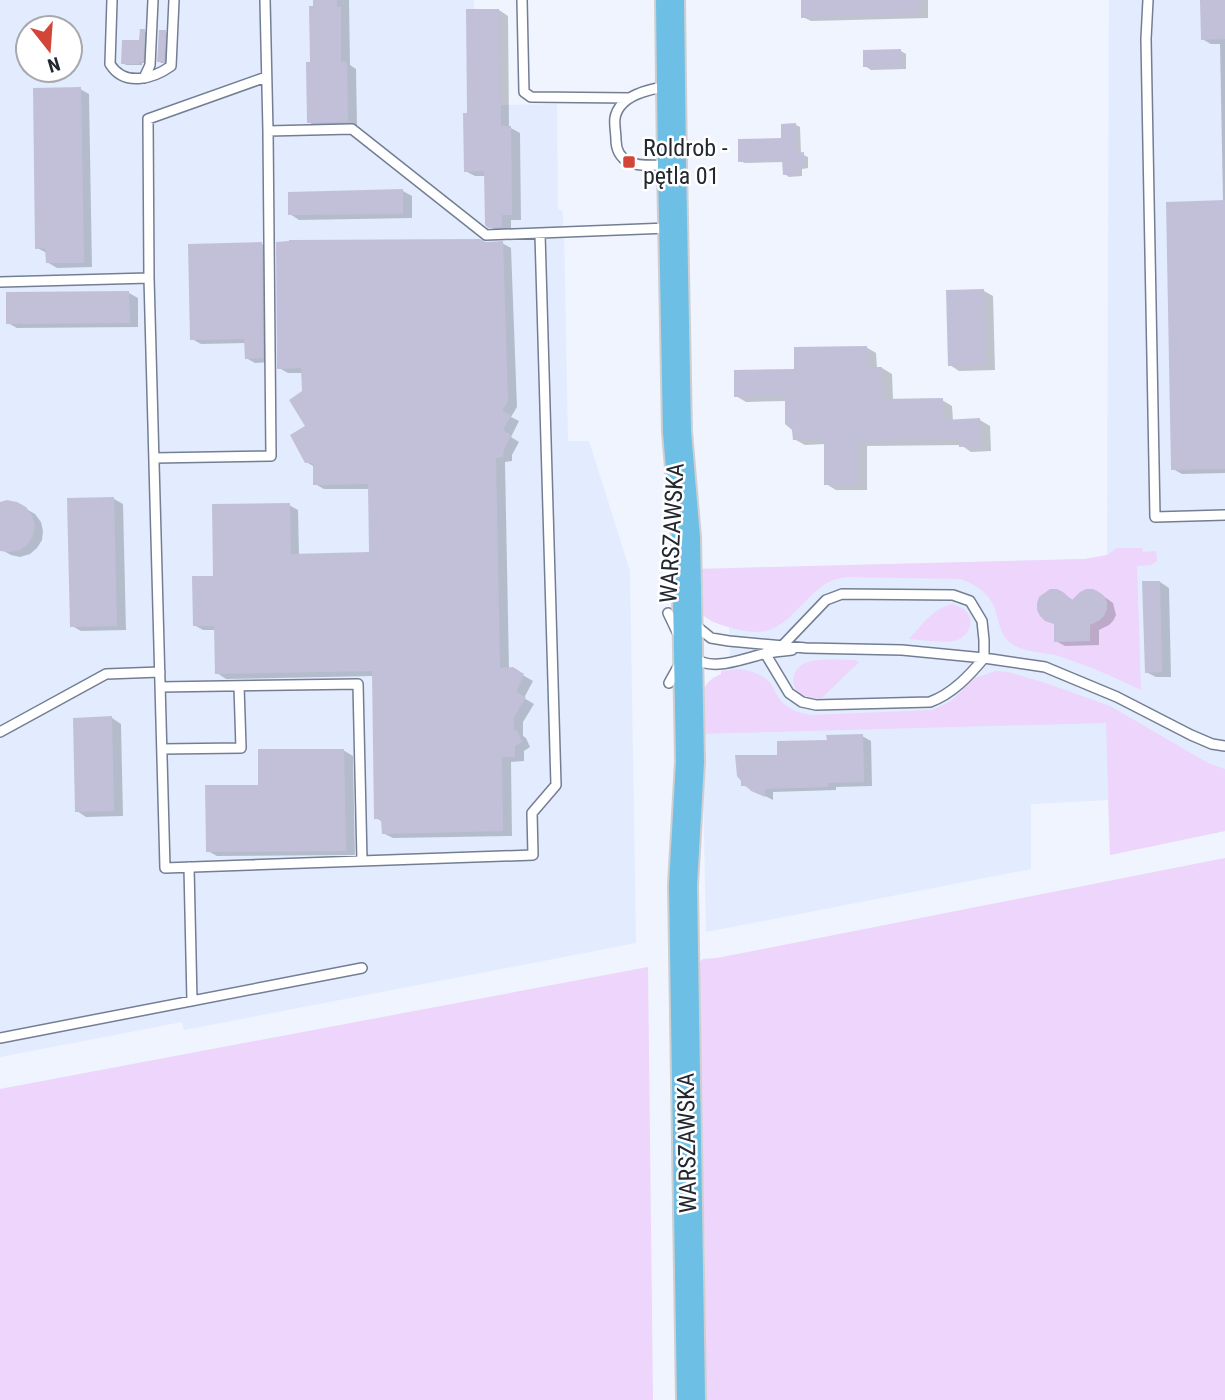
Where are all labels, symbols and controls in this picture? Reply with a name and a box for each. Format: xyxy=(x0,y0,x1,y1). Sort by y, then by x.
north arrow xyxy=(14,14,84,84)
text: N xyxy=(45,52,63,77)
place label: Roldrob - pętla 01 xyxy=(643,134,728,190)
marker: Roldrob - pętla 01 xyxy=(621,154,637,170)
street label: WARSZAWSKA xyxy=(654,462,690,604)
street label: WARSZAWSKA xyxy=(672,1073,702,1213)

